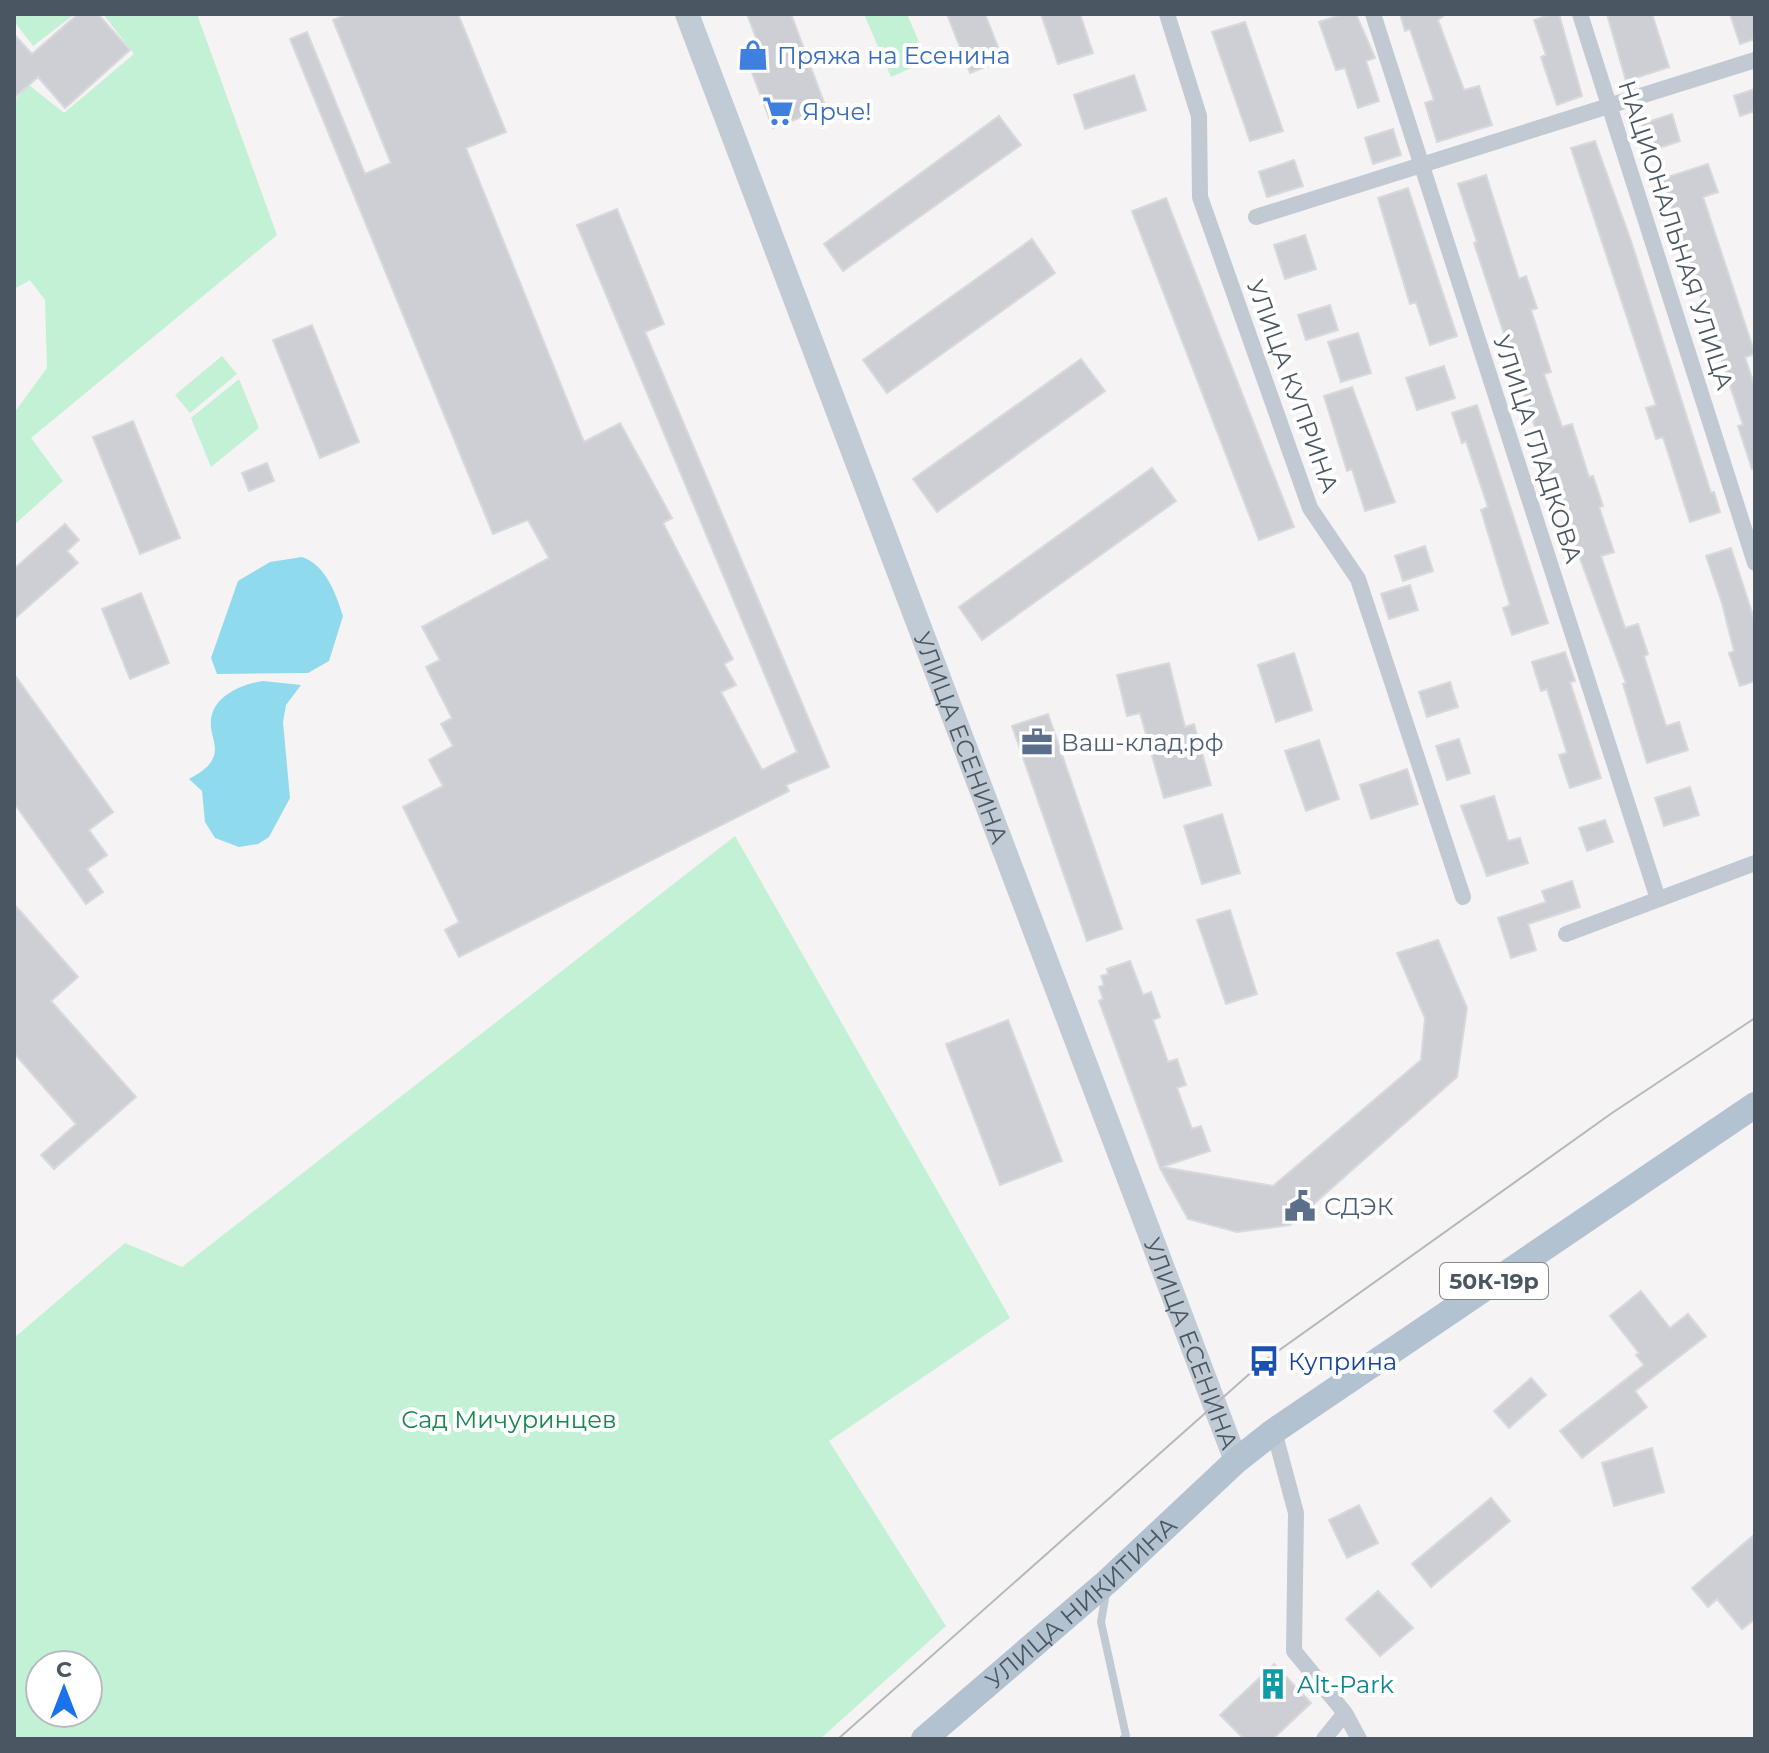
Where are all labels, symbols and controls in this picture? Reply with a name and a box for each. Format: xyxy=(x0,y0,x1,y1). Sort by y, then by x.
shop icon: Пряжа на Есенина xyxy=(736,38,770,72)
place label: Пряжа на Есенина xyxy=(777,41,1010,70)
street label: НАЦИОНАЛЬНАЯ УЛИЦА xyxy=(1612,77,1740,394)
supermarket icon: Ярче! xyxy=(761,94,795,128)
place label: Ярче! xyxy=(802,97,871,126)
street label: УЛИЦА КУПРИНА xyxy=(1241,276,1345,497)
street label: УЛИЦА ГЛАДКОВА xyxy=(1487,331,1589,567)
street label: УЛИЦА ЕСЕНИНА xyxy=(908,628,1015,848)
office icon: Ваш-клад.рф xyxy=(1020,725,1054,759)
place label: Ваш-клад.рф xyxy=(1061,728,1224,757)
public building icon: СДЭК xyxy=(1283,1189,1317,1223)
place label: СДЭК xyxy=(1324,1192,1394,1221)
street label: УЛИЦА ЕСЕНИНА xyxy=(1138,1234,1245,1454)
road number: 50К-19р xyxy=(1440,1263,1548,1299)
bus stop icon: Куприна xyxy=(1247,1344,1281,1378)
place label: Куприна xyxy=(1288,1347,1397,1376)
park label: Сад Мичуринцев xyxy=(401,1405,617,1434)
street label: УЛИЦА НИКИТИНА xyxy=(979,1510,1182,1694)
north arrow xyxy=(24,1649,104,1729)
text: С xyxy=(56,1656,72,1683)
building icon: Alt-Park xyxy=(1256,1667,1290,1701)
place label: Alt-Park xyxy=(1297,1670,1395,1699)

